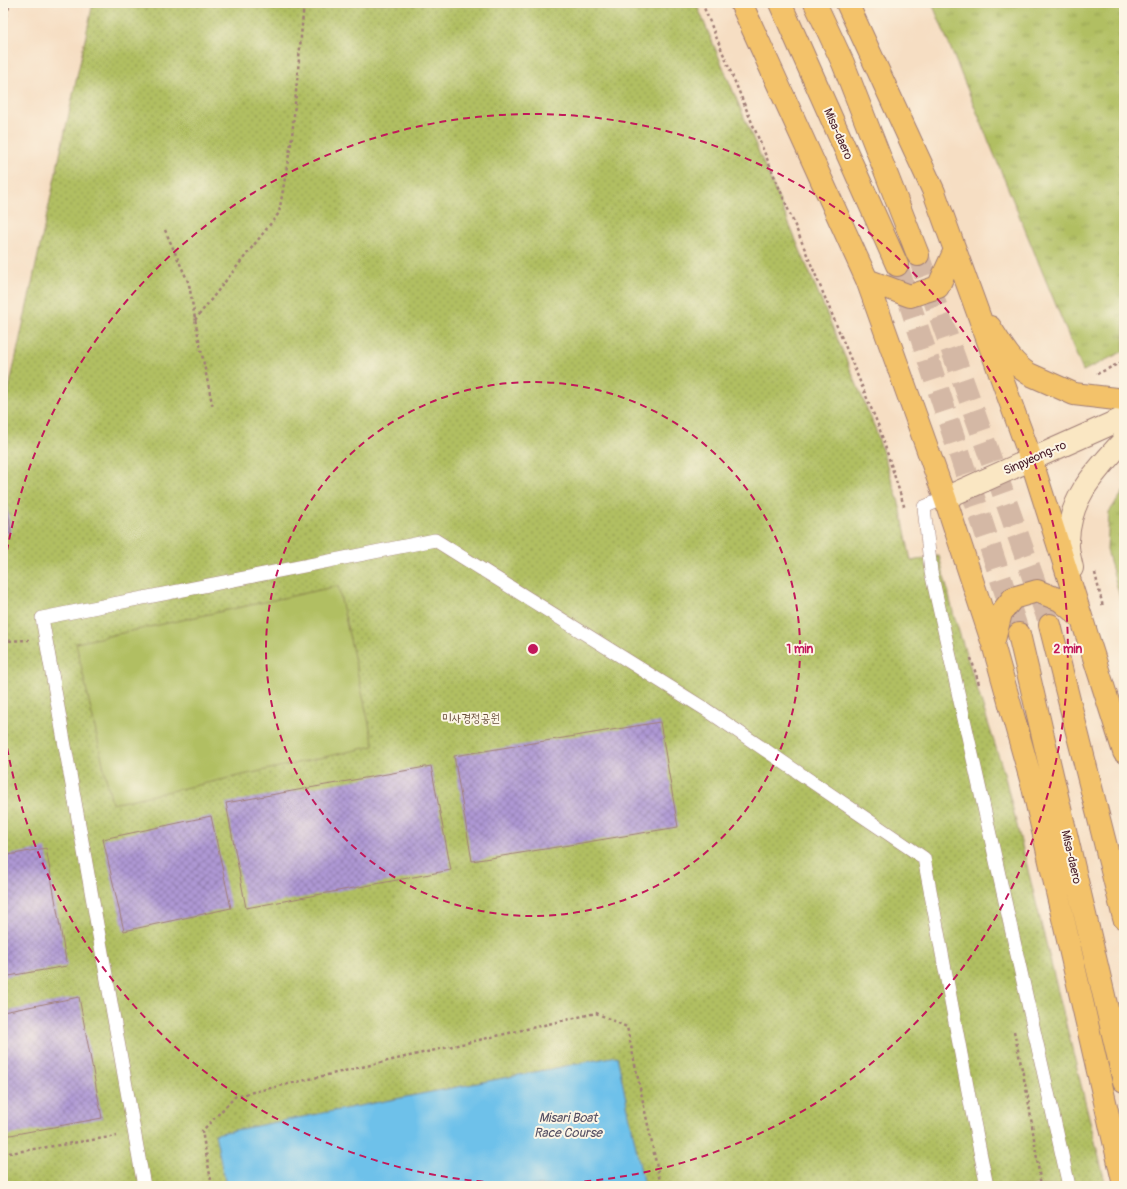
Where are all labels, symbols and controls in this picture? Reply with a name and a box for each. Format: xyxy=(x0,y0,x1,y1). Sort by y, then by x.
street label: Misa-daero xyxy=(820,106,856,163)
street label: Sinpyeong-ro xyxy=(1001,437,1069,479)
centre of rings xyxy=(526,642,540,656)
text: 1 min xyxy=(787,642,814,657)
text: 2 min xyxy=(1054,642,1083,657)
park label: 미사경정공원 xyxy=(442,711,500,726)
street label: Misa-daero xyxy=(1058,829,1085,886)
water label: Misari Boat Race Course xyxy=(534,1110,603,1141)

